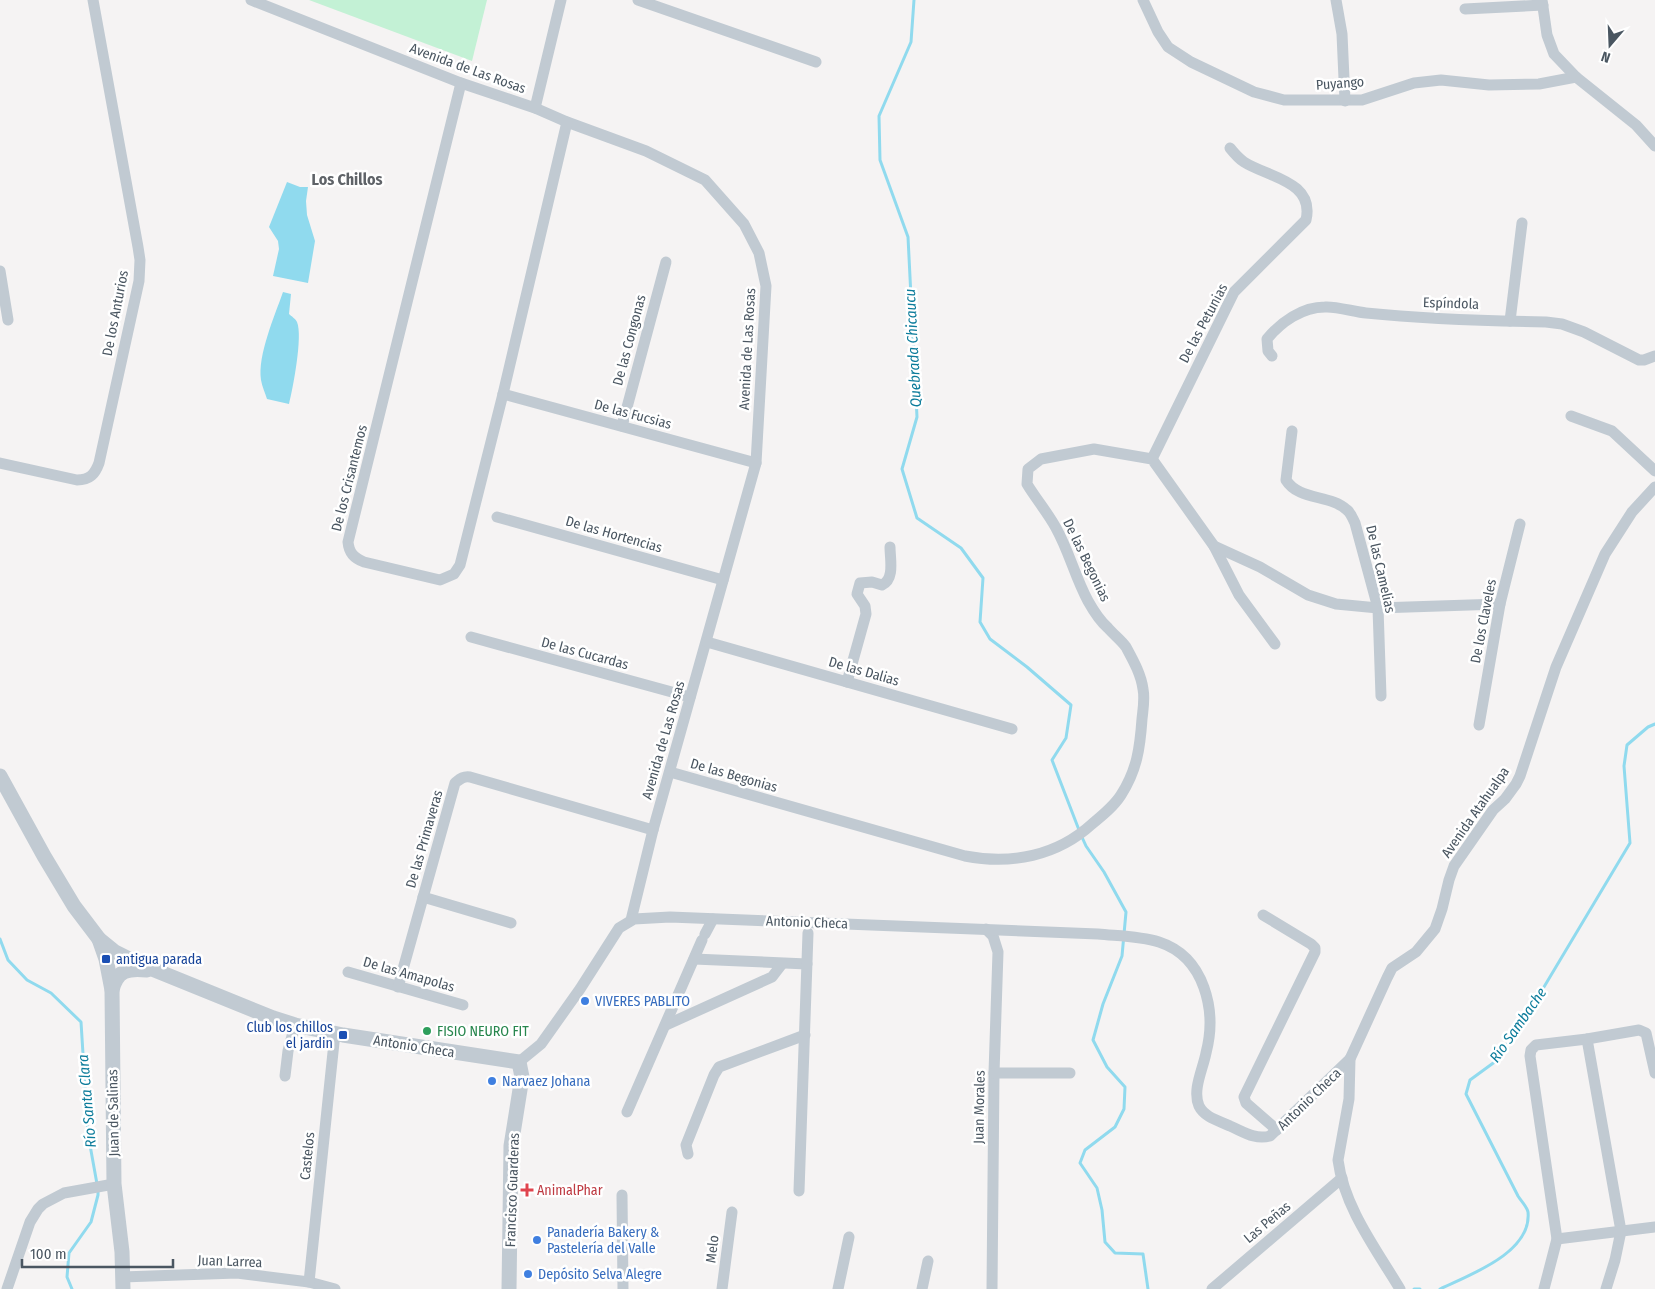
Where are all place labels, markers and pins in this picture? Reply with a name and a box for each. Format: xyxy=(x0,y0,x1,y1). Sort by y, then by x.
place label: antigua parada xyxy=(116,951,202,968)
marker: antigua parada xyxy=(100,953,112,965)
place label: VIVERES PABLITO xyxy=(595,993,690,1010)
marker: VIVERES PABLITO xyxy=(579,995,591,1007)
place label: Club los chillos el jardin xyxy=(246,1019,333,1052)
place label: FISIO NEURO FIT xyxy=(437,1023,529,1040)
marker: FISIO NEURO FIT xyxy=(421,1025,433,1037)
marker: Club los chillos el jardin xyxy=(337,1029,349,1041)
place label: Narvaez Johana xyxy=(502,1073,591,1090)
marker: Narvaez Johana xyxy=(486,1075,498,1087)
place label: AnimalPhar xyxy=(537,1182,603,1199)
marker: AnimalPhar xyxy=(521,1184,533,1196)
place label: Panadería Bakery & Pastelería del Valle xyxy=(547,1224,659,1257)
marker: Panadería Bakery & Pastelería del Valle xyxy=(531,1234,543,1246)
place label: Depósito Selva Alegre xyxy=(538,1266,662,1283)
marker: Depósito Selva Alegre xyxy=(522,1268,534,1280)

